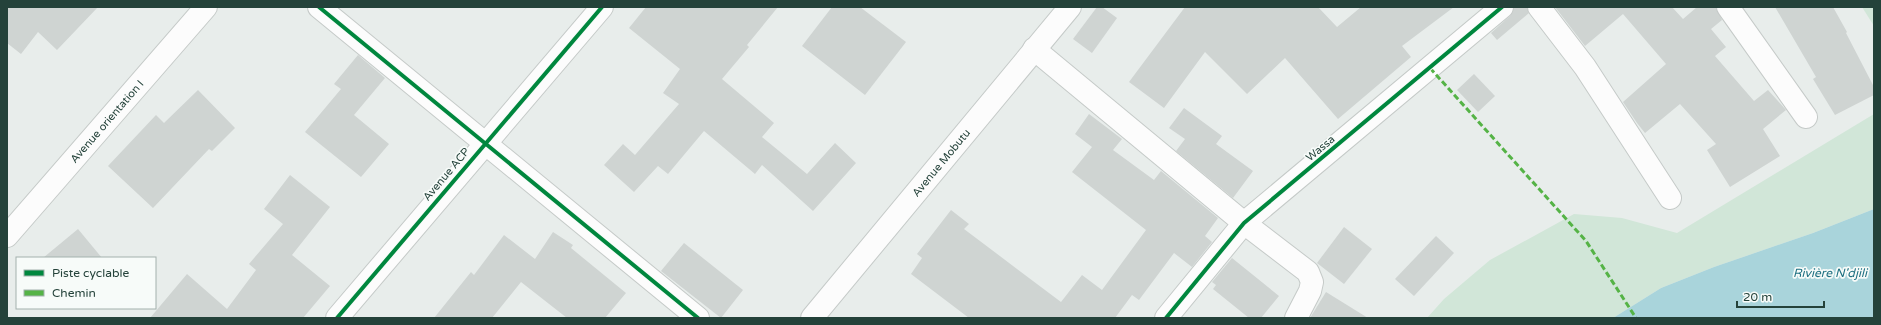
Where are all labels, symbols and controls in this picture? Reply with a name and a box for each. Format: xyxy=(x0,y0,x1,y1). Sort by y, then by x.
street label: Avenue orientation I xyxy=(68,78,147,166)
street label: Avenue Mobutu xyxy=(910,126,973,199)
street label: Wassa xyxy=(1303,133,1337,164)
street label: Avenue ACP xyxy=(420,145,472,204)
legend xyxy=(16,257,156,309)
text: Piste cyclable xyxy=(52,266,130,280)
water label: Rivière N'djili xyxy=(1793,266,1869,280)
scale bar xyxy=(1737,283,1824,309)
text: Chemin xyxy=(52,286,96,300)
text: 20 m xyxy=(1743,290,1772,304)

